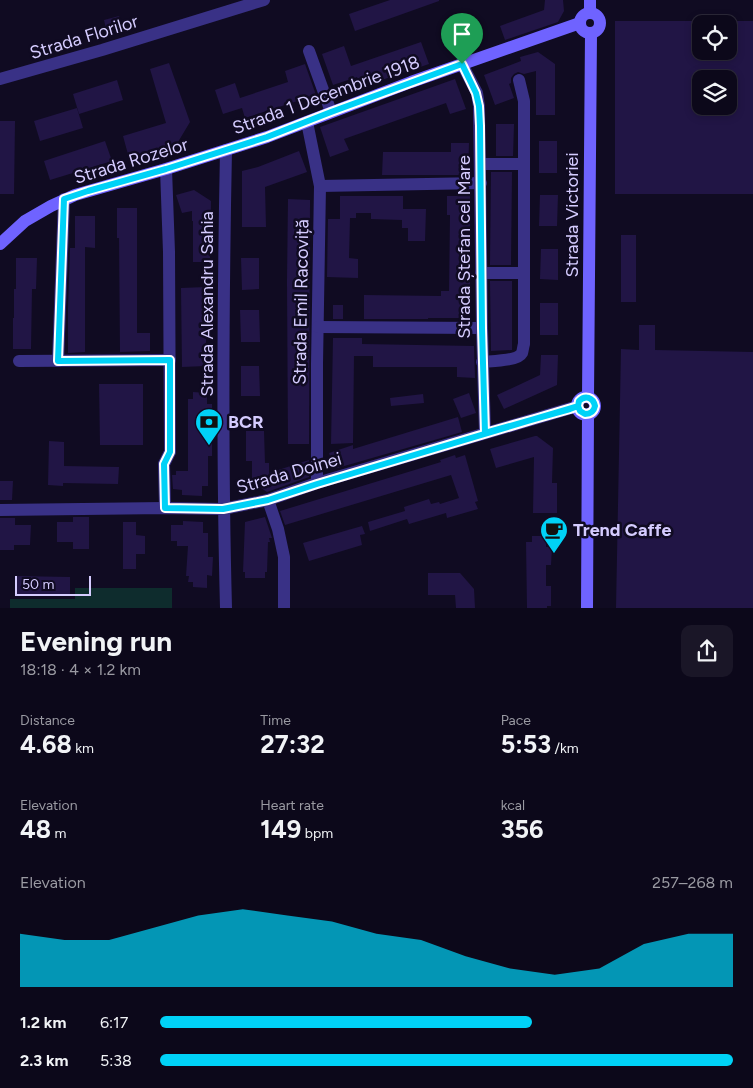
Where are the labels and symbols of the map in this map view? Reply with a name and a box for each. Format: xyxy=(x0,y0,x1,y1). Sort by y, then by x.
street label: Strada Florilor xyxy=(27,10,141,64)
pin xyxy=(441,13,483,64)
street label: Strada 1 Decembrie 1918 xyxy=(229,51,423,139)
street label: Strada Rozelor xyxy=(71,133,191,189)
street label: Strada Victoriei xyxy=(561,152,583,278)
street label: Strada Ștefan cel Mare xyxy=(453,155,475,339)
street label: Strada Alexandru Sahia xyxy=(196,211,218,397)
street label: Strada Emil Racoviță xyxy=(289,219,313,385)
bank icon: BCR xyxy=(194,407,224,446)
place label: BCR xyxy=(228,411,264,433)
street label: Strada Doinei xyxy=(234,447,344,499)
cafe icon: Trend Caffe xyxy=(539,515,569,554)
place label: Trend Caffe xyxy=(573,519,671,541)
scale bar xyxy=(15,573,91,596)

